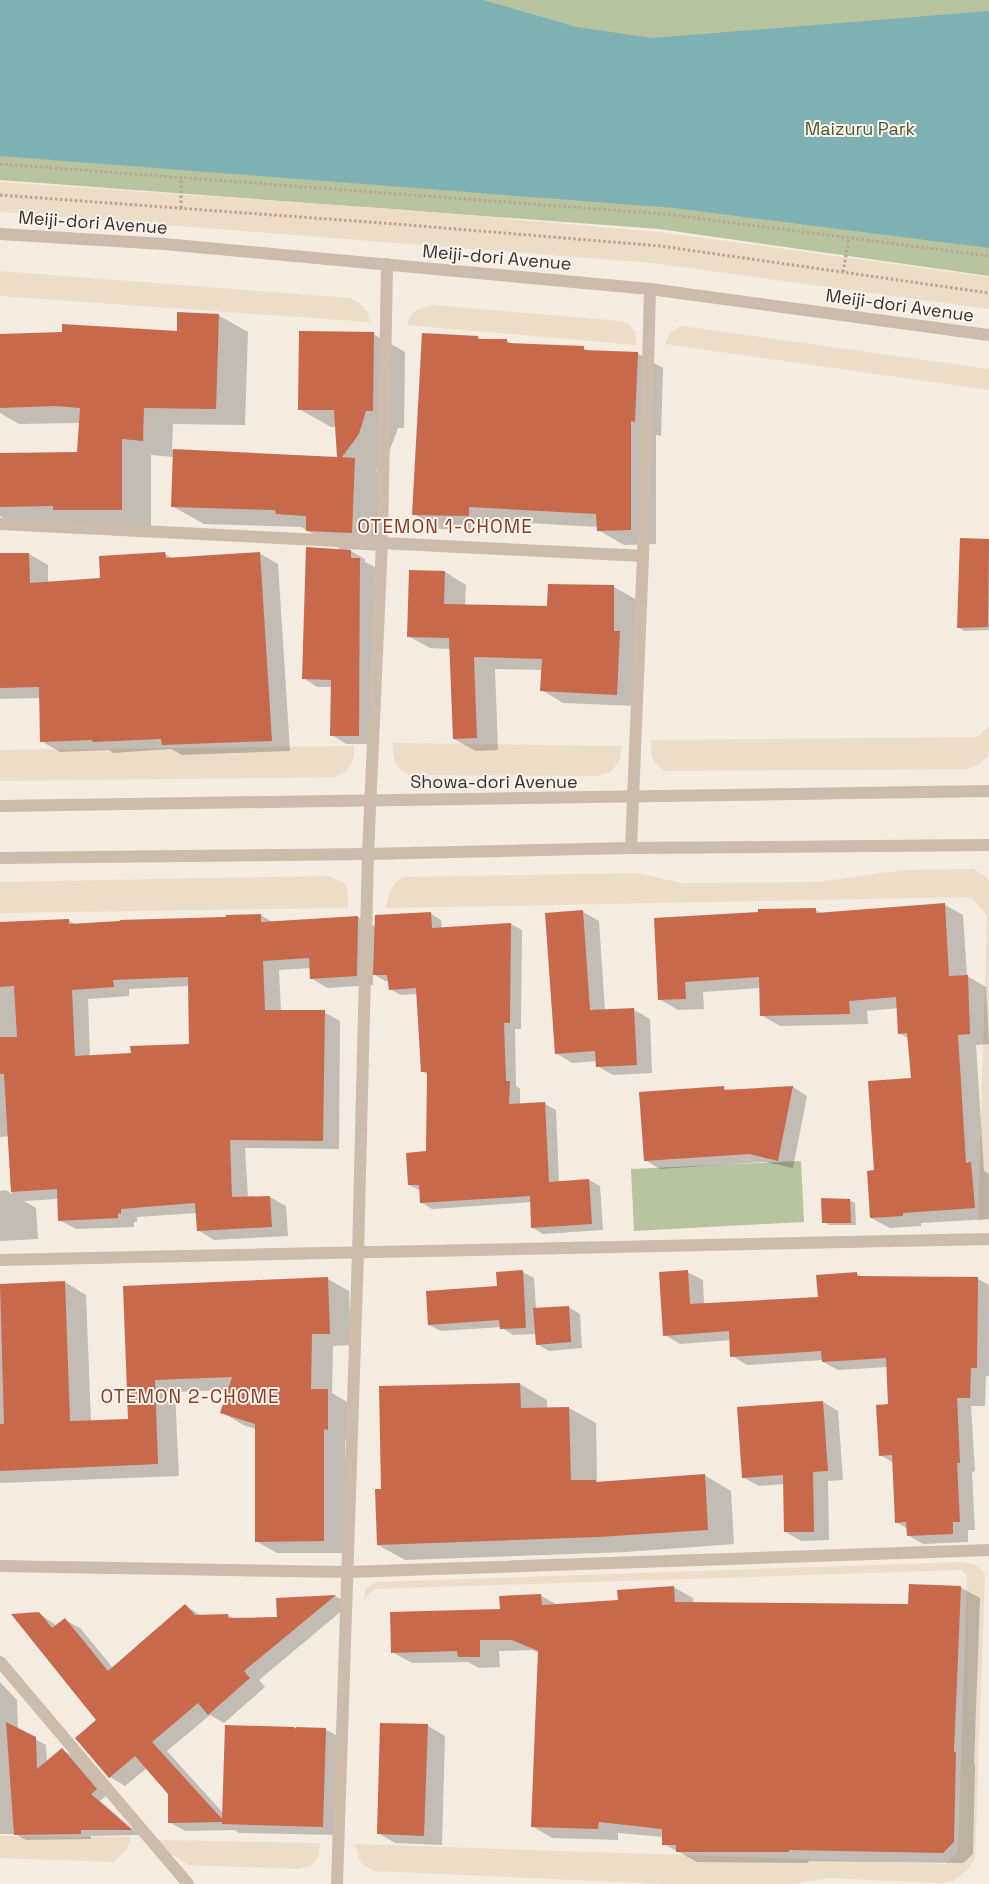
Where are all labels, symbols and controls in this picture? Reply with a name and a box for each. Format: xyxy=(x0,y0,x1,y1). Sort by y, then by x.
park label: Maizuru Park xyxy=(805,117,916,140)
street label: Meiji-dori Avenue xyxy=(18,205,168,239)
street label: Meiji-dori Avenue xyxy=(422,239,572,275)
street label: Meiji-dori Avenue xyxy=(824,283,976,327)
district label: OTEMON 1-CHOME xyxy=(357,514,533,539)
street label: Showa-dori Avenue xyxy=(410,770,578,793)
district label: OTEMON 2-CHOME xyxy=(100,1384,280,1409)

